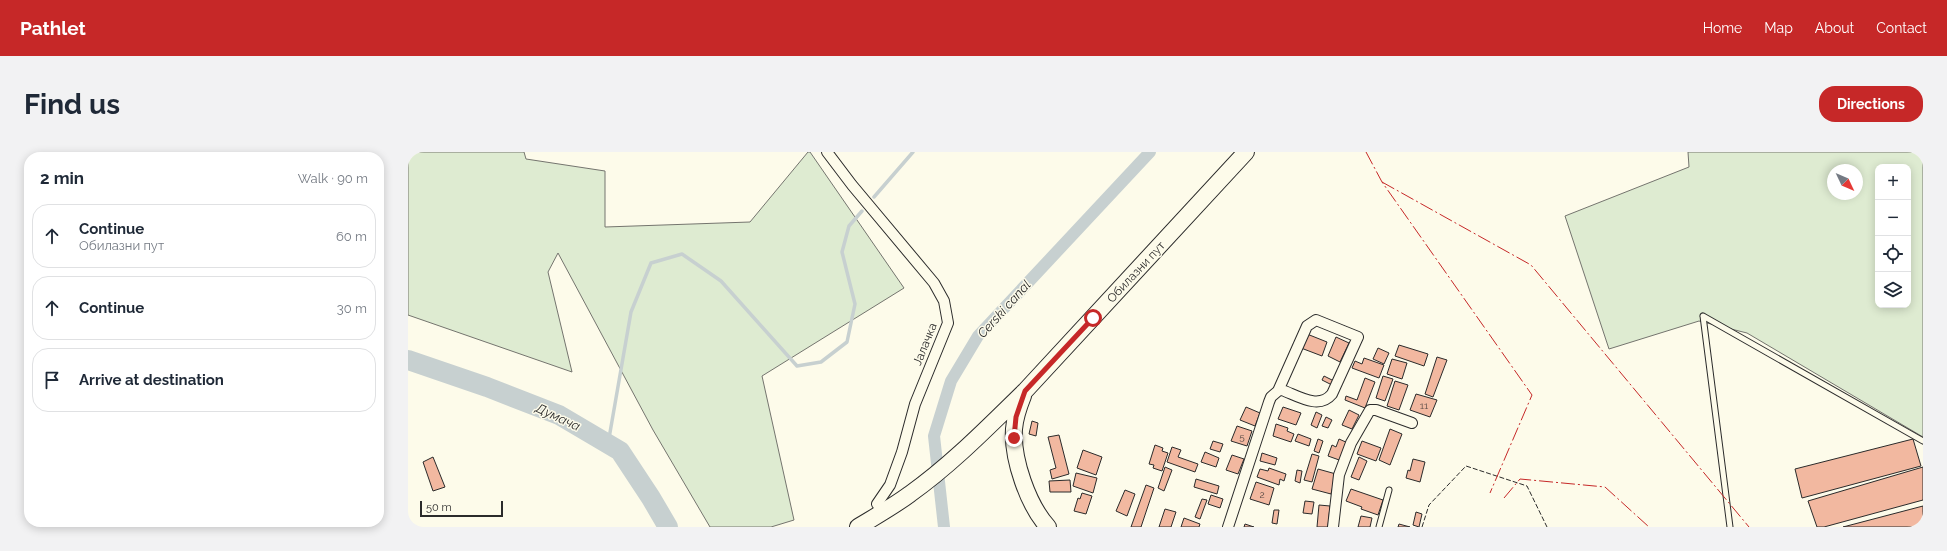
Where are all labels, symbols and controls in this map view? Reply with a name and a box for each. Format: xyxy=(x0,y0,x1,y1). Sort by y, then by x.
text: Pathlet xyxy=(20,17,86,39)
text: Home xyxy=(1703,20,1742,36)
text: Map xyxy=(1764,20,1793,36)
text: About xyxy=(1815,20,1854,36)
text: Contact xyxy=(1876,20,1927,36)
button: Directions xyxy=(1819,86,1923,122)
text: Find us xyxy=(24,88,120,121)
north arrow xyxy=(1827,164,1863,200)
map controls xyxy=(1875,164,1911,308)
button: + xyxy=(1875,164,1911,200)
text: 2 min xyxy=(40,168,84,188)
text: Walk · 90 m xyxy=(298,171,368,186)
button: − xyxy=(1875,200,1911,236)
text: Continue xyxy=(79,220,144,238)
icon: ahead xyxy=(41,225,63,247)
text: 60 m xyxy=(336,229,367,244)
button: locate xyxy=(1875,236,1911,272)
text: Обилазни пут xyxy=(79,238,164,253)
street label: Обилазни пут xyxy=(1104,238,1168,306)
button: layers xyxy=(1875,272,1911,308)
water label: Cerski canal xyxy=(974,277,1034,341)
icon: ahead xyxy=(41,297,63,319)
text: Continue xyxy=(79,299,144,317)
text: 30 m xyxy=(337,301,367,316)
route start xyxy=(1084,309,1102,327)
street label: Јалачка xyxy=(910,321,940,367)
icon: arrive xyxy=(41,369,63,391)
text: Arrive at destination xyxy=(79,371,224,389)
water label: Думача xyxy=(532,400,583,434)
house number: 11 xyxy=(1420,400,1429,411)
route end xyxy=(1005,429,1023,447)
house number: 5 xyxy=(1239,431,1245,442)
house number: 2 xyxy=(1259,489,1265,500)
scale bar xyxy=(420,499,503,518)
text: 50 m xyxy=(426,501,452,514)

